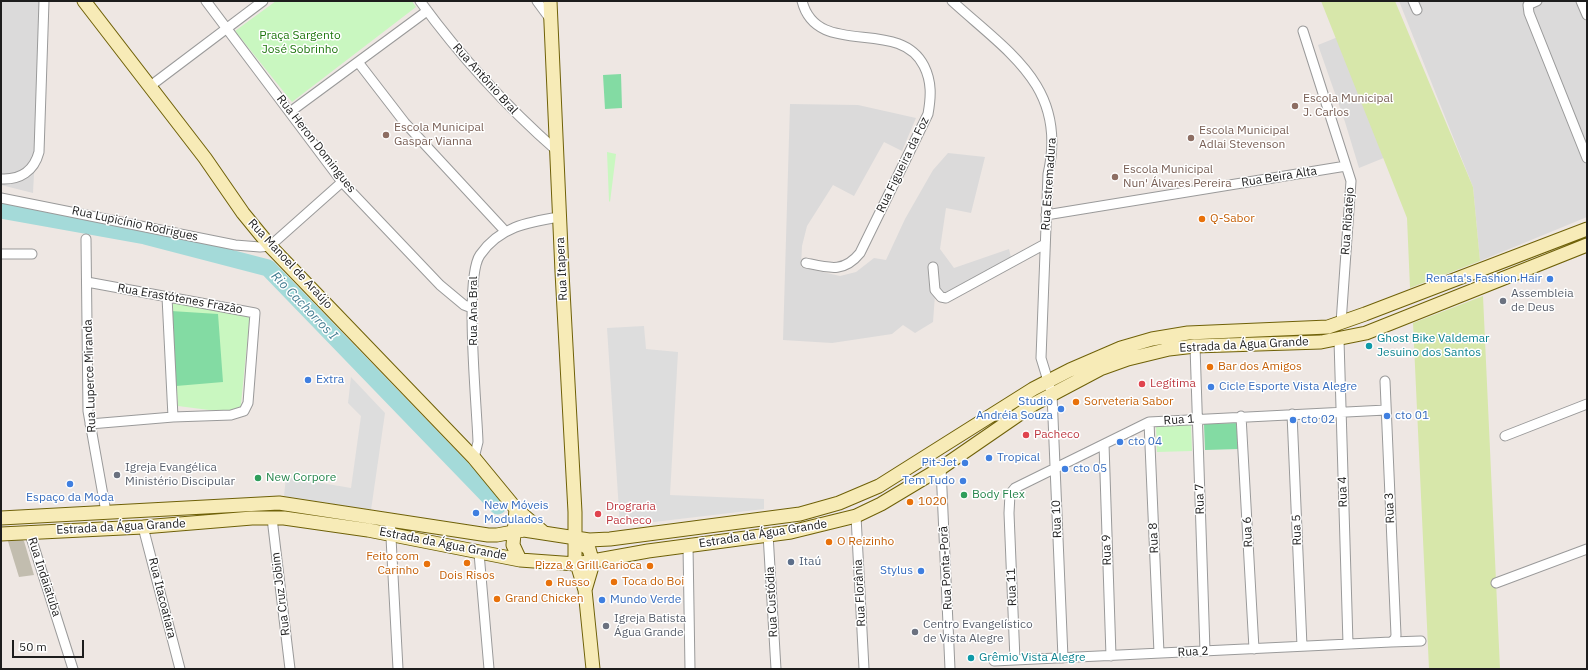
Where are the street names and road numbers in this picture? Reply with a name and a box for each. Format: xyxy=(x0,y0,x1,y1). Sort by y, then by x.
street label: Rua Antônio Bral xyxy=(449,41,521,117)
street label: Rua Heron Domingues xyxy=(273,92,359,196)
street label: Rua Figueira da Foz xyxy=(874,115,932,215)
street label: Rua Estremadura xyxy=(1039,137,1059,231)
street label: Rua Beira Alta xyxy=(1240,164,1318,190)
street label: Rua Ribatejo xyxy=(1338,186,1358,256)
street label: Rua Lupicínio Rodrigues xyxy=(70,204,200,244)
street label: Rua Manoel de Araújo xyxy=(245,216,335,312)
street label: Rua Itapera xyxy=(553,237,571,301)
street label: Rua Ana Bral xyxy=(467,276,481,346)
street label: Rua Erastótenes Frazão xyxy=(116,281,244,317)
street label: Rua Luperce Miranda xyxy=(81,319,99,433)
street label: Estrada da Água Grande xyxy=(1179,334,1309,356)
street label: Rua 1 xyxy=(1163,412,1195,428)
street label: Rua 4 xyxy=(1335,476,1351,508)
street label: Rua 7 xyxy=(1192,483,1208,515)
street label: Rua 3 xyxy=(1382,492,1398,524)
street label: Rua 10 xyxy=(1049,500,1065,538)
street label: Rua 5 xyxy=(1289,514,1305,546)
street label: Estrada da Água Grande xyxy=(56,516,186,538)
street label: Rua 6 xyxy=(1240,516,1256,548)
street label: Estrada da Água Grande xyxy=(698,517,828,551)
street label: Rua 8 xyxy=(1146,522,1162,554)
street label: Estrada da Água Grande xyxy=(378,525,508,563)
street label: Rua Ponta-Porã xyxy=(937,526,955,610)
street label: Rua 9 xyxy=(1099,534,1115,566)
street label: Rua Indaiatuba xyxy=(24,536,64,618)
street label: Rua Cruz Jobim xyxy=(269,551,293,637)
street label: Rua Itacoatiara xyxy=(145,556,179,640)
street label: Rua Florânia xyxy=(851,559,869,627)
street label: Rua Custódia xyxy=(763,566,781,638)
street label: Rua 11 xyxy=(1004,568,1020,606)
street label: Rua 2 xyxy=(1177,644,1209,660)

